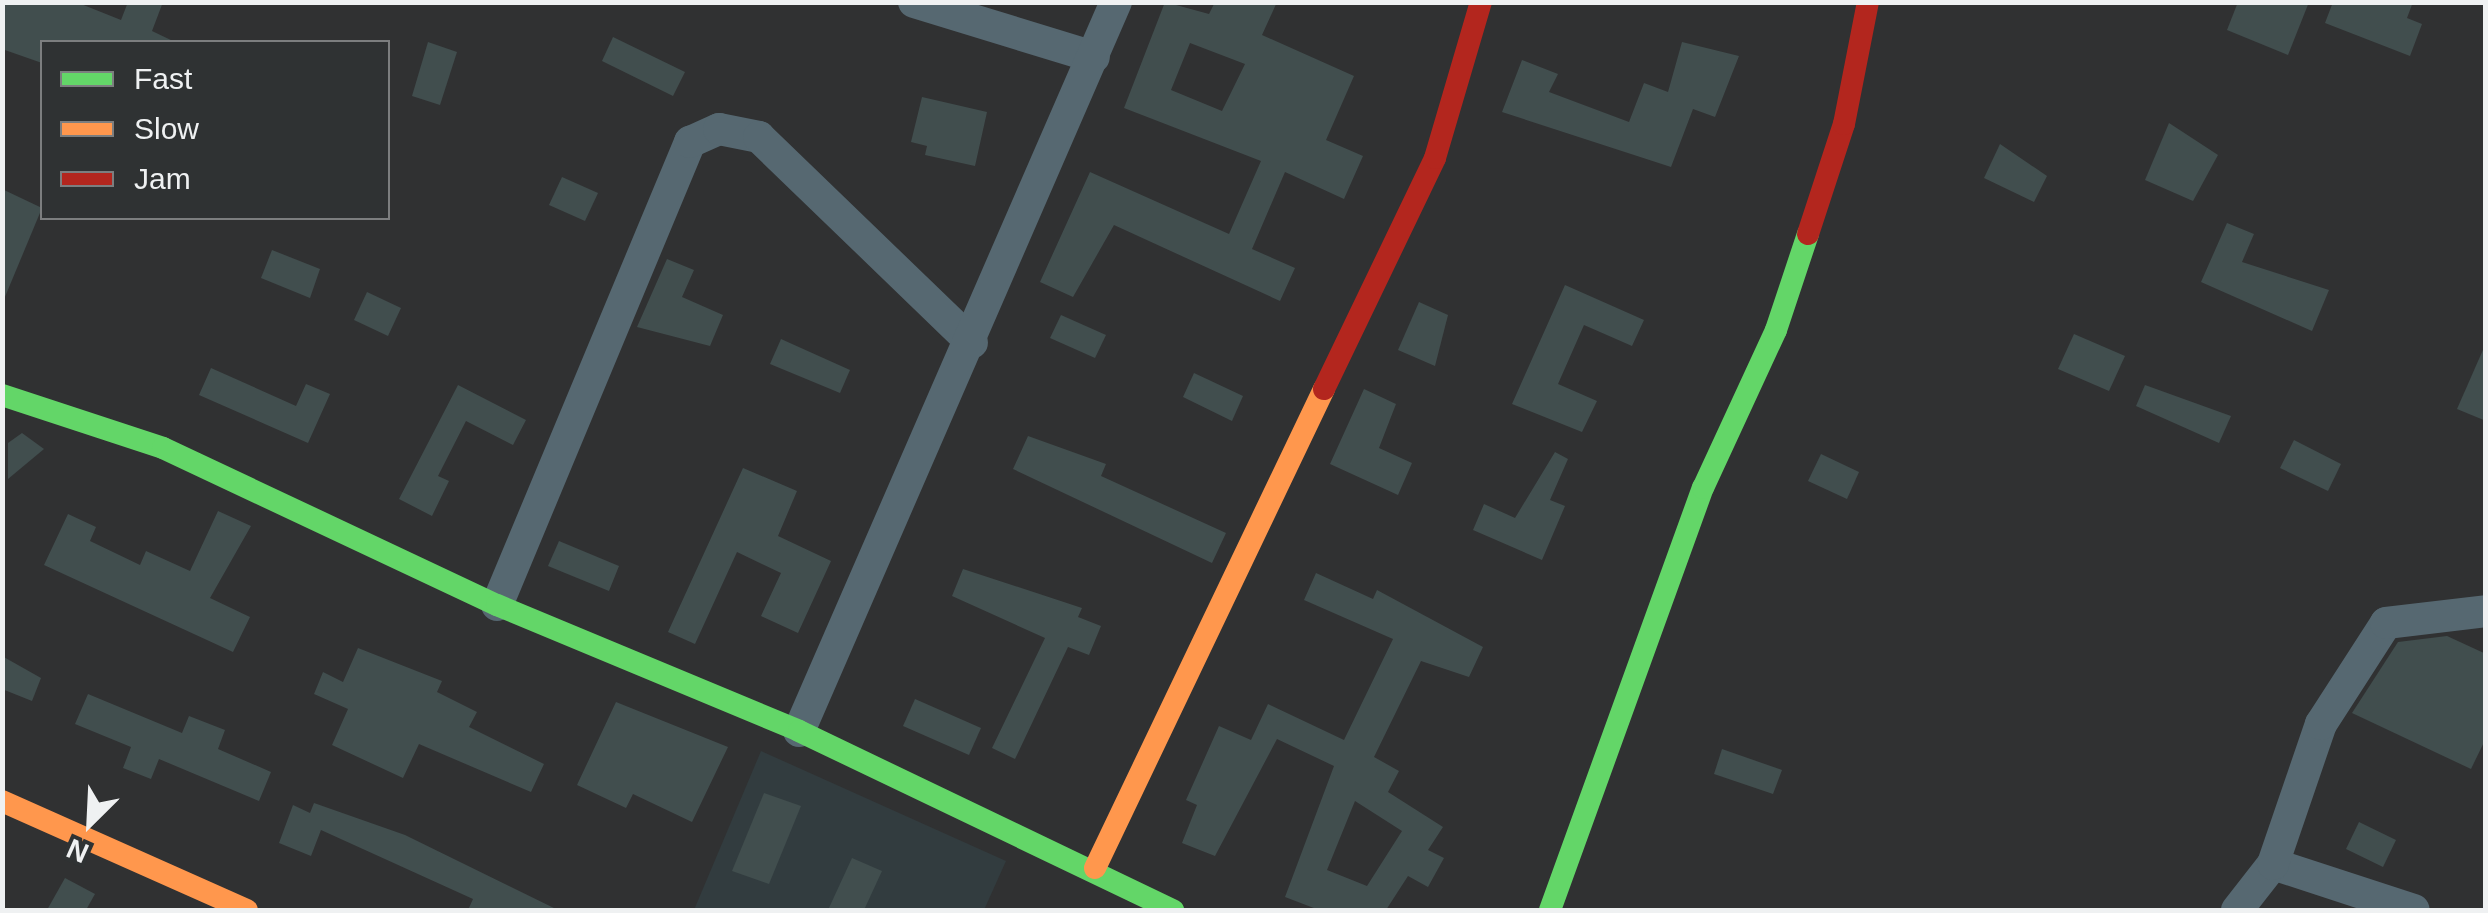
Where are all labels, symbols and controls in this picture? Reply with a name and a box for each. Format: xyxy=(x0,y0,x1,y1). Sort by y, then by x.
legend xyxy=(40,40,390,220)
text: Fast xyxy=(134,62,192,95)
text: Slow xyxy=(134,112,199,145)
text: Jam xyxy=(134,162,191,195)
north arrow xyxy=(40,773,140,873)
text: N xyxy=(62,833,93,869)

